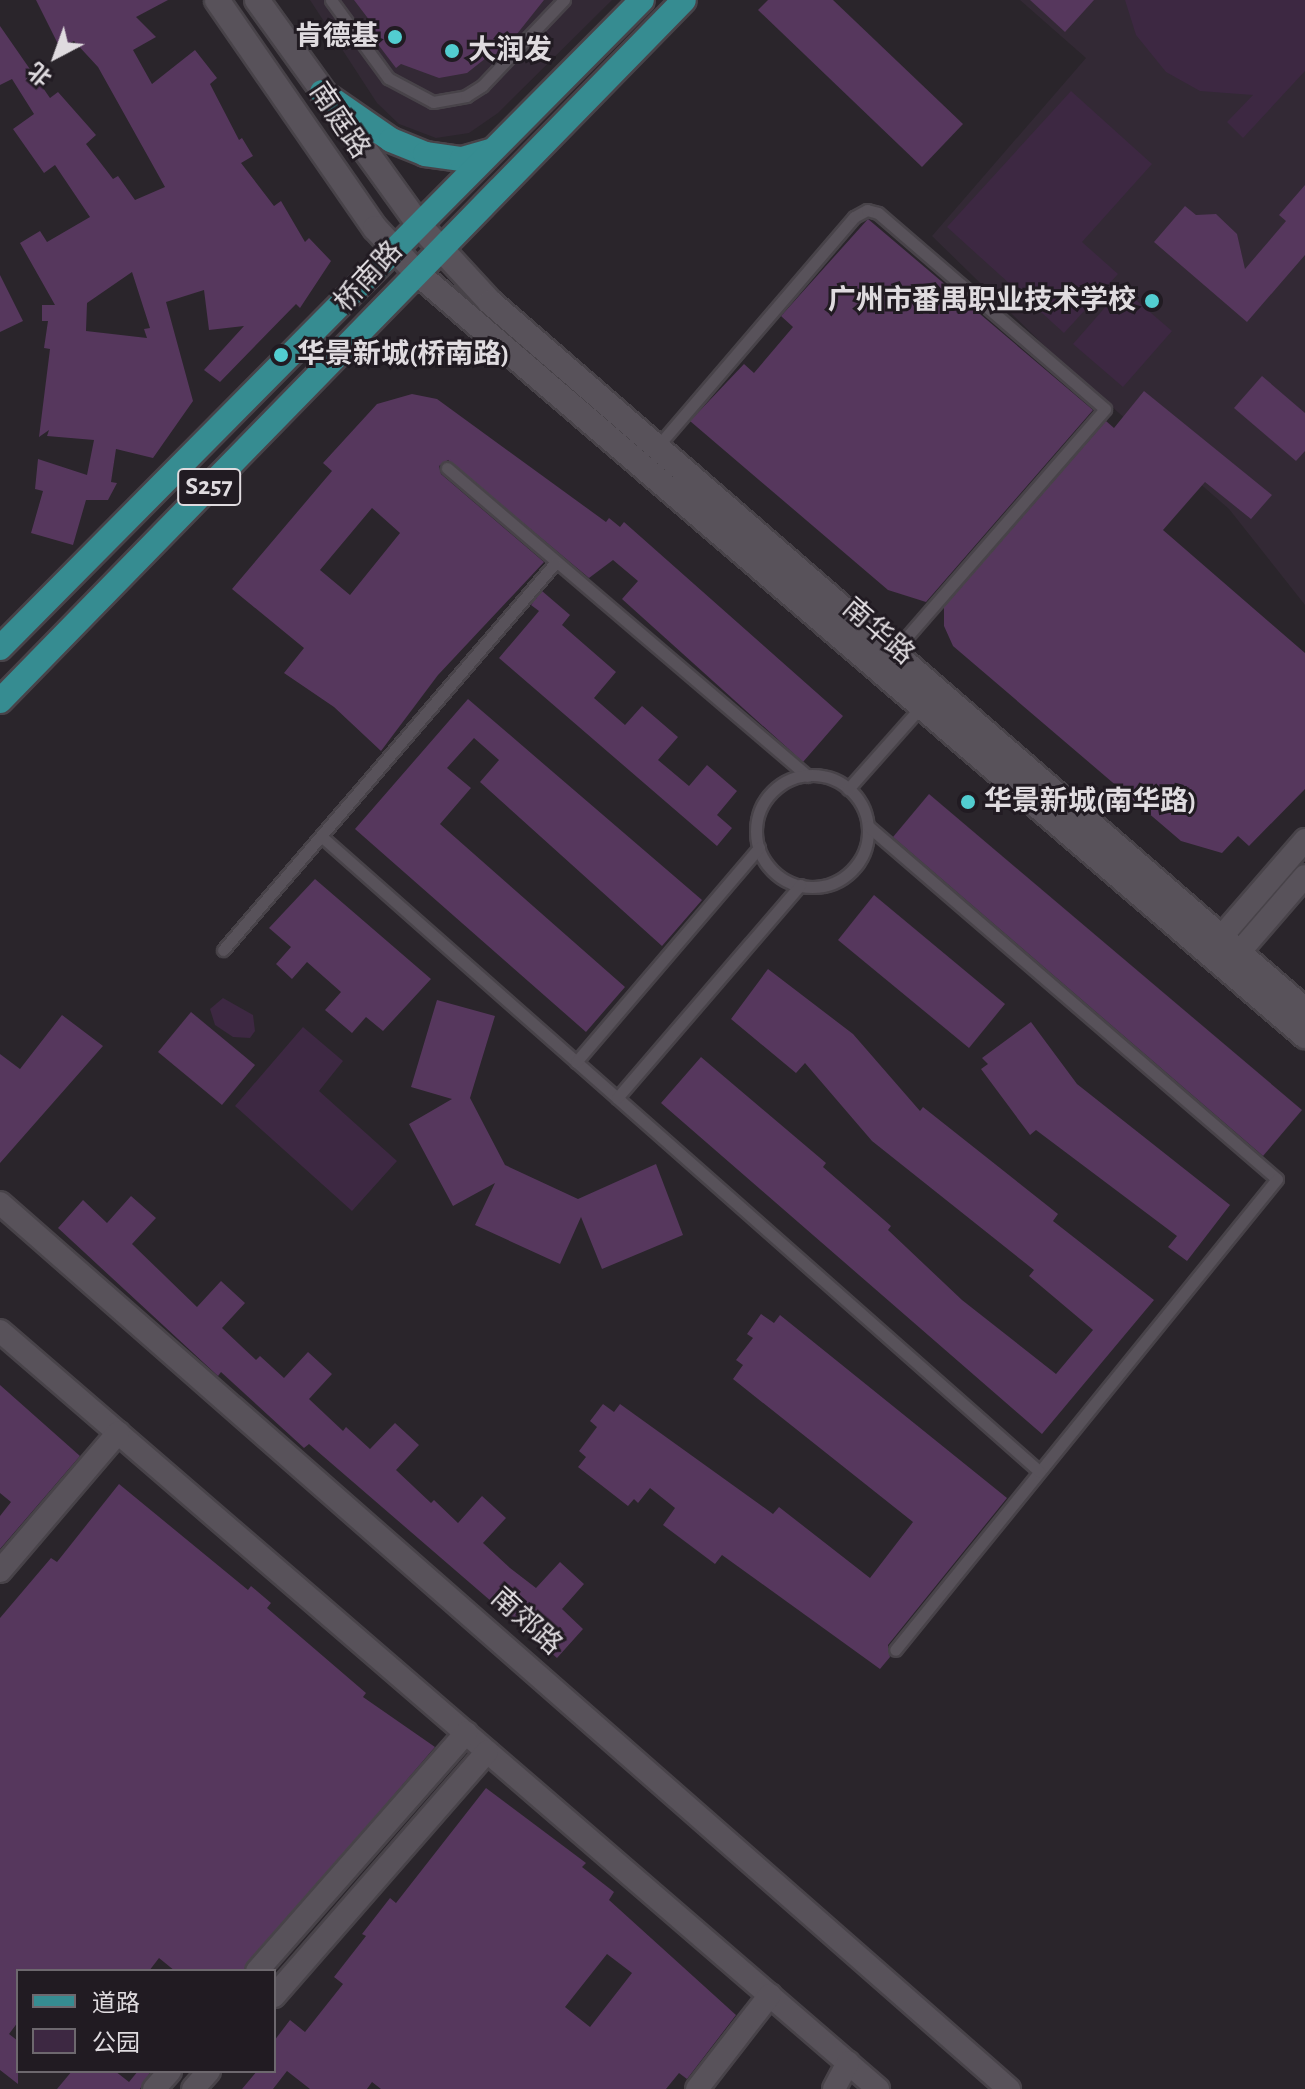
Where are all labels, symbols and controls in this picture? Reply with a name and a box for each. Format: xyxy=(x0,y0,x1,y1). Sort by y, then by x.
north arrow xyxy=(16,16,96,96)
place label: 肯德基 xyxy=(295,20,379,54)
marker: 肯德基 xyxy=(386,28,404,46)
place label: 大润发 xyxy=(468,34,552,68)
marker: 大润发 xyxy=(443,42,461,60)
text: 北 xyxy=(25,59,56,90)
street label: 南庭路 xyxy=(302,77,376,165)
street label: 桥南路 xyxy=(328,235,410,319)
place label: 广州市番禺职业技术学校 xyxy=(828,284,1136,318)
marker: 广州市番禺职业技术学校 xyxy=(1143,292,1161,310)
place label: 华景新城(桥南路) xyxy=(297,338,510,372)
marker: 华景新城(桥南路) xyxy=(272,346,290,364)
road number: S257 xyxy=(177,465,241,509)
street label: 南华路 xyxy=(835,592,921,672)
place label: 华景新城(南华路) xyxy=(984,785,1197,819)
marker: 华景新城(南华路) xyxy=(959,793,977,811)
street label: 南郊路 xyxy=(484,1581,568,1663)
legend xyxy=(16,1969,276,2073)
text: 道路 xyxy=(92,1992,140,2016)
text: 公园 xyxy=(92,2032,140,2056)

